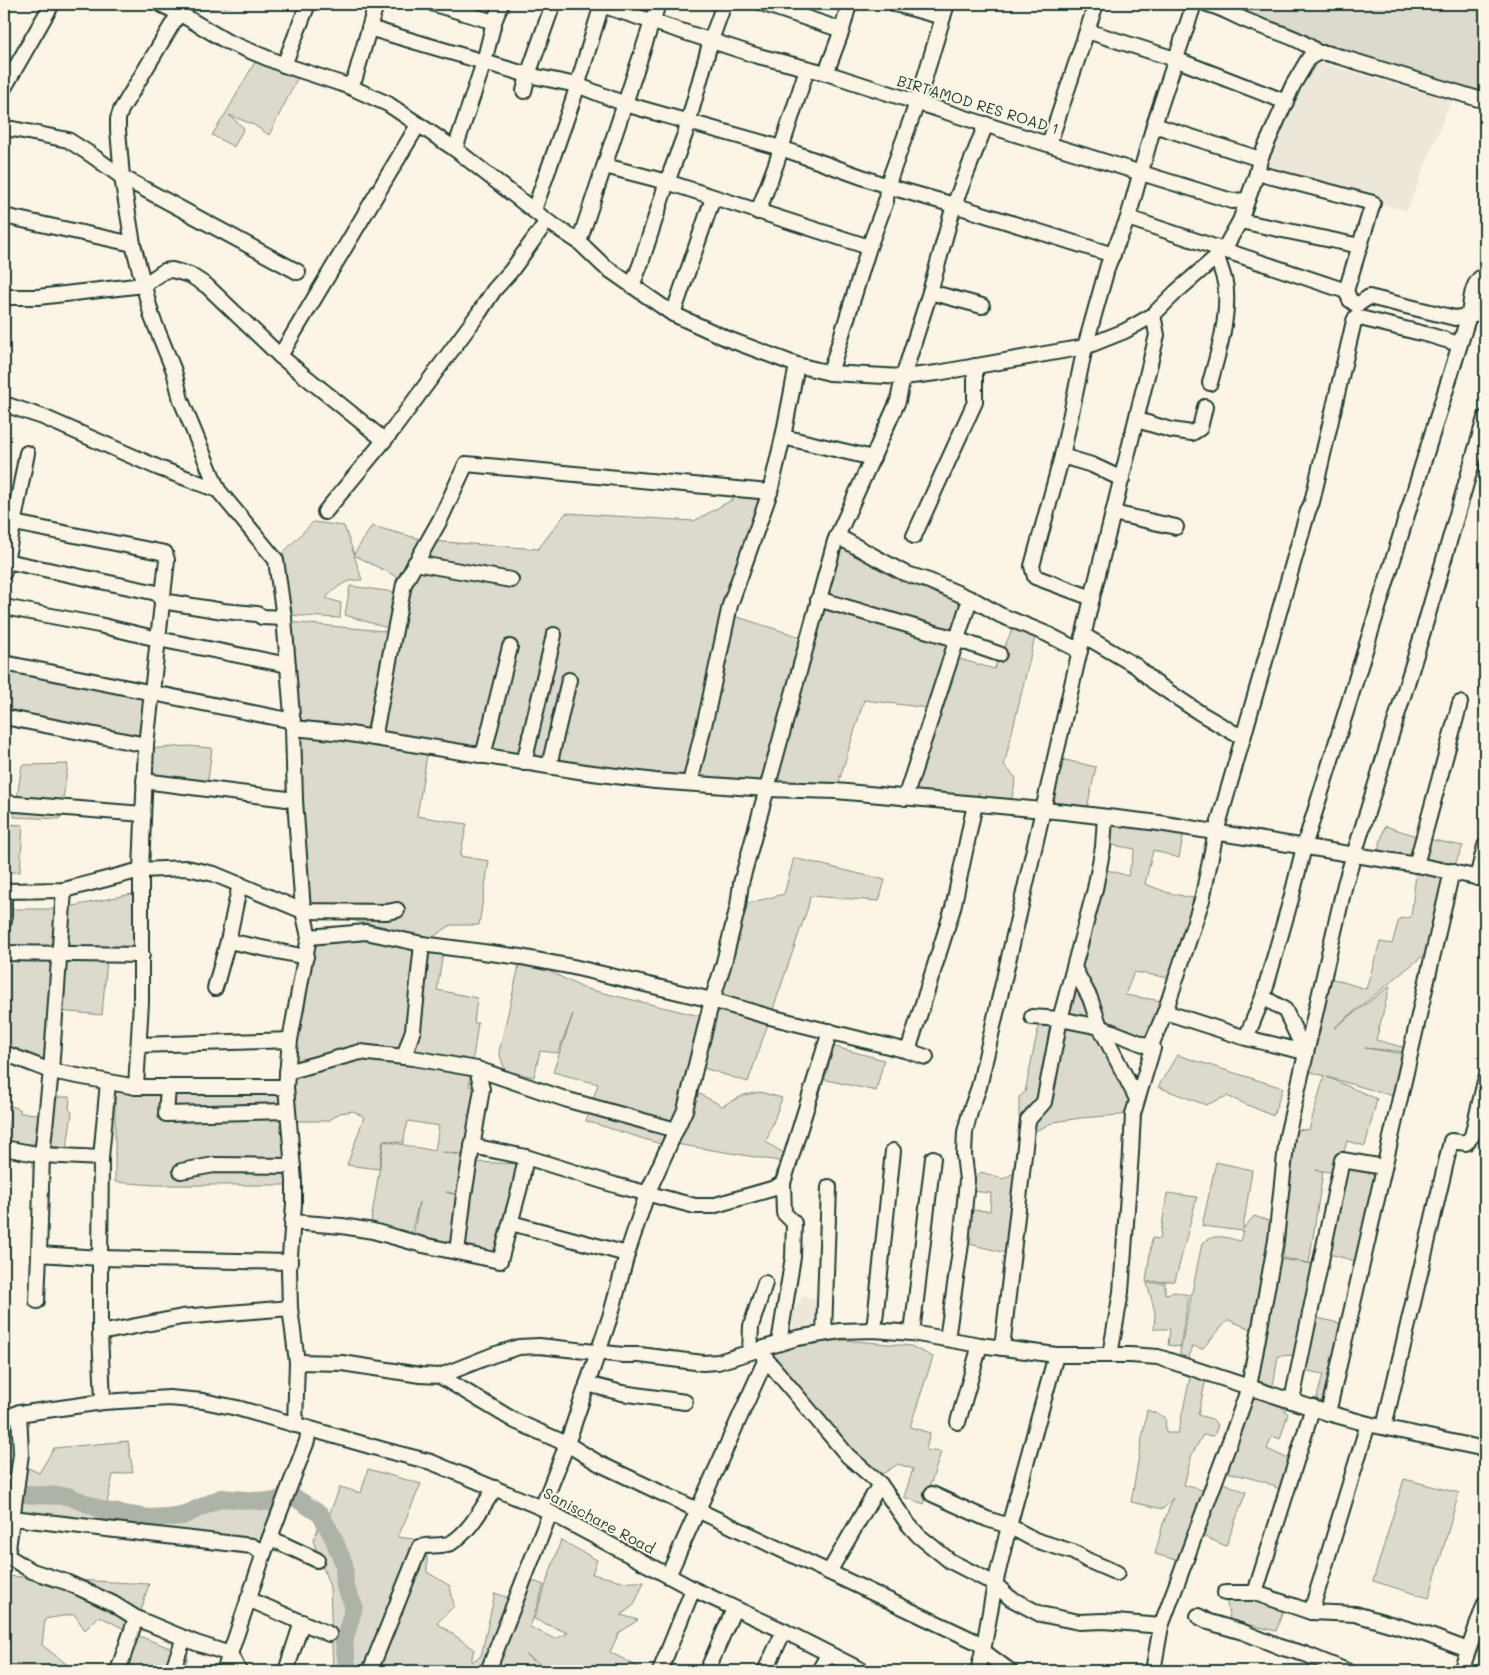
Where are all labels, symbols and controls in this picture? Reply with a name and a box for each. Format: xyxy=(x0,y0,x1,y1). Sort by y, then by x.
street label: BIRTAMOD RES ROAD 1 xyxy=(895,70,1062,138)
street label: Sanischare Road xyxy=(540,1482,659,1558)

